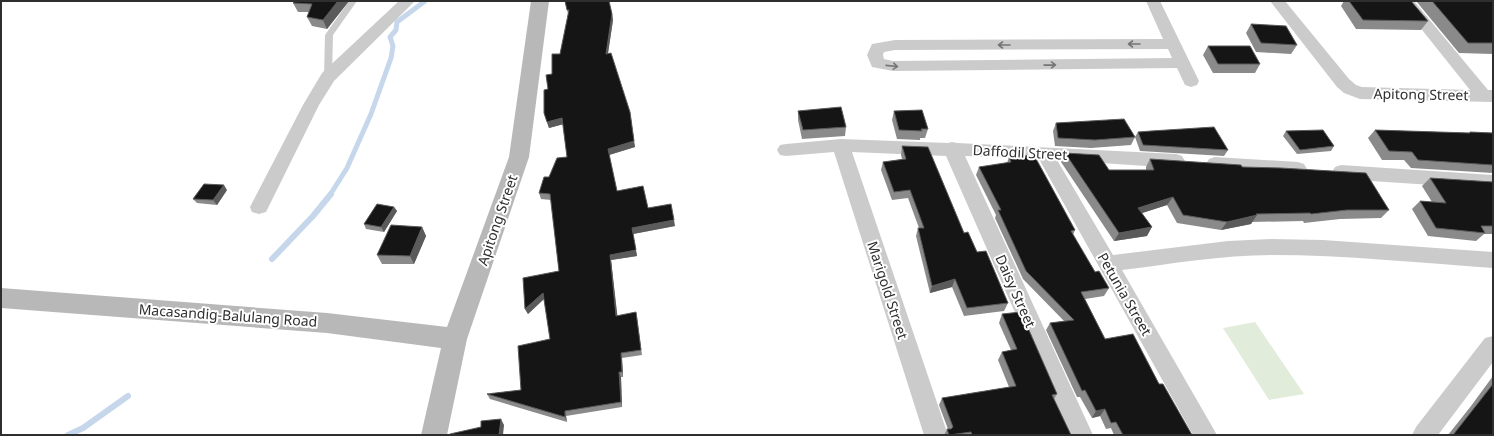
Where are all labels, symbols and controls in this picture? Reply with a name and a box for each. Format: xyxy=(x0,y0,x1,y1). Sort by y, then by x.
one-way arrow xyxy=(1128,40,1141,48)
one-way arrow xyxy=(998,41,1011,49)
one-way arrow xyxy=(1043,61,1056,69)
one-way arrow xyxy=(885,62,898,69)
street label: Apitong Street xyxy=(1373,84,1469,104)
street label: Daffodil Street xyxy=(972,140,1068,164)
street label: Apitong Street xyxy=(473,172,521,268)
street label: Marigold Street xyxy=(863,239,913,341)
street label: Petunia Street xyxy=(1094,249,1156,339)
street label: Daisy Street xyxy=(991,251,1041,331)
street label: Macasandig-Balulang Road xyxy=(138,299,318,331)

